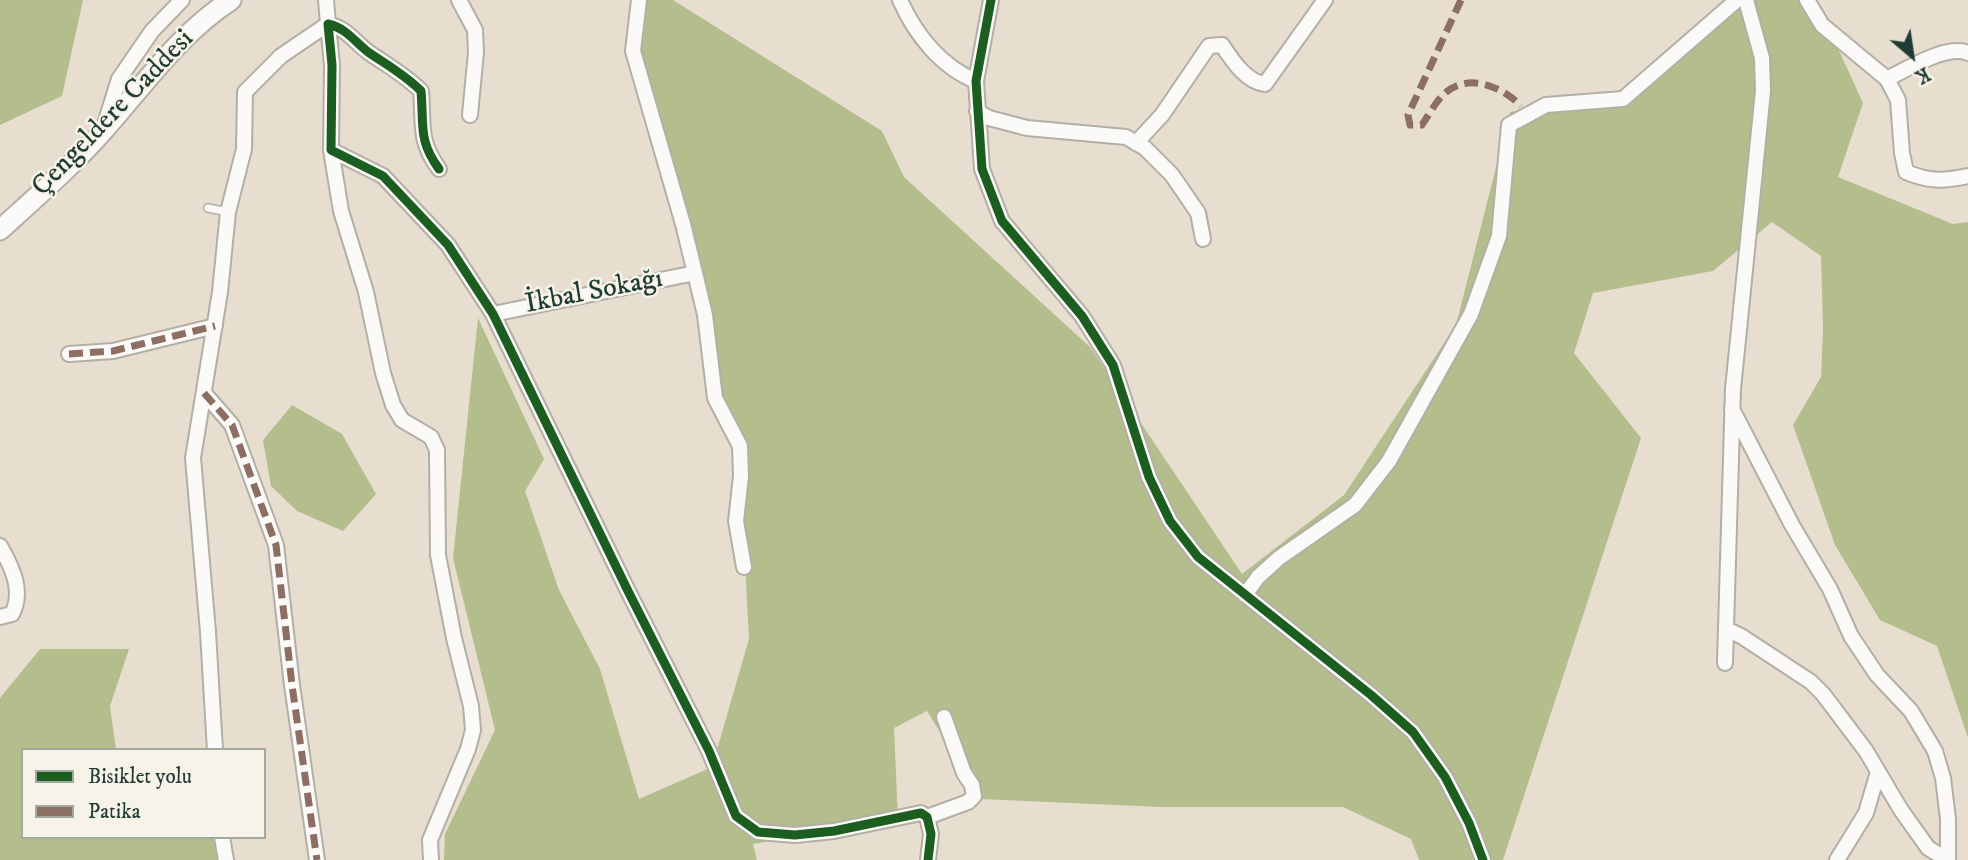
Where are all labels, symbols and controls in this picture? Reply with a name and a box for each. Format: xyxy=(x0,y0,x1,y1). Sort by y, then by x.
north arrow xyxy=(1877,21,1947,91)
street label: Çengeldere Caddesi xyxy=(26,24,202,204)
text: K xyxy=(1911,62,1934,88)
street label: İkbal Sokağı xyxy=(522,263,666,323)
legend xyxy=(21,748,266,839)
text: Bisiklet yolu xyxy=(88,764,192,790)
text: Patika xyxy=(88,799,141,825)

